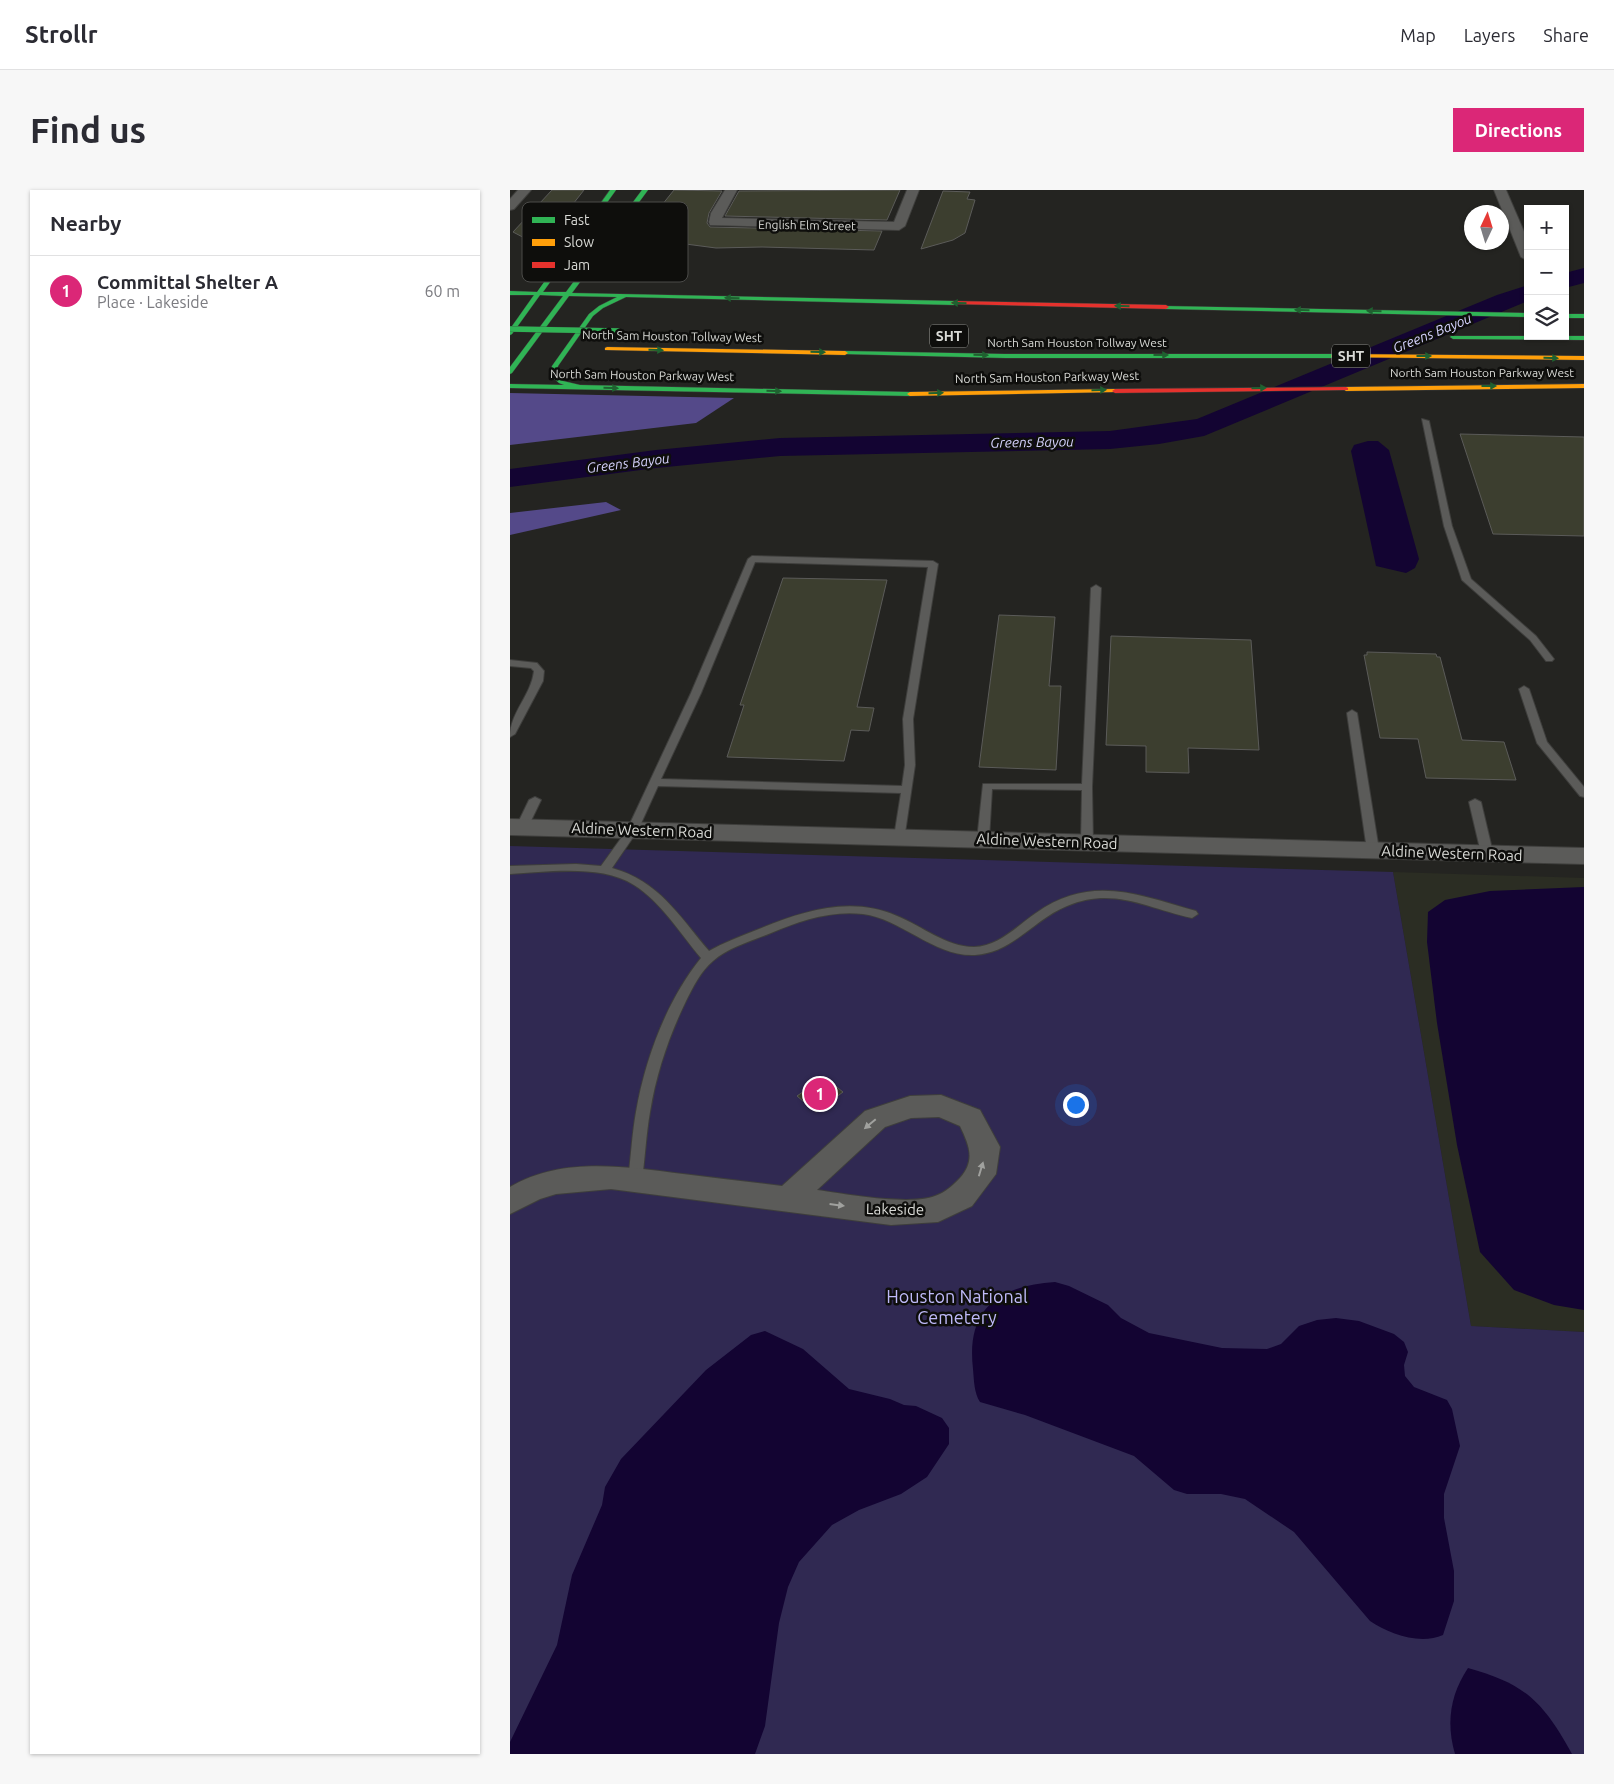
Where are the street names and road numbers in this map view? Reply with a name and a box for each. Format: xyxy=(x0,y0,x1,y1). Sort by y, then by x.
street label: English Elm Street xyxy=(758,218,856,232)
road number: SHT xyxy=(930,324,968,348)
street label: North Sam Houston Tollway West xyxy=(582,328,762,344)
street label: North Sam Houston Tollway West xyxy=(987,336,1167,349)
road number: SHT xyxy=(1332,344,1370,368)
street label: North Sam Houston Parkway West xyxy=(1390,366,1574,379)
street label: North Sam Houston Parkway West xyxy=(550,367,734,383)
street label: North Sam Houston Parkway West xyxy=(955,369,1139,385)
street label: Aldine Western Road xyxy=(571,819,713,841)
street label: Aldine Western Road xyxy=(976,830,1118,852)
street label: Aldine Western Road xyxy=(1381,842,1523,864)
street label: Lakeside xyxy=(866,1200,924,1218)

